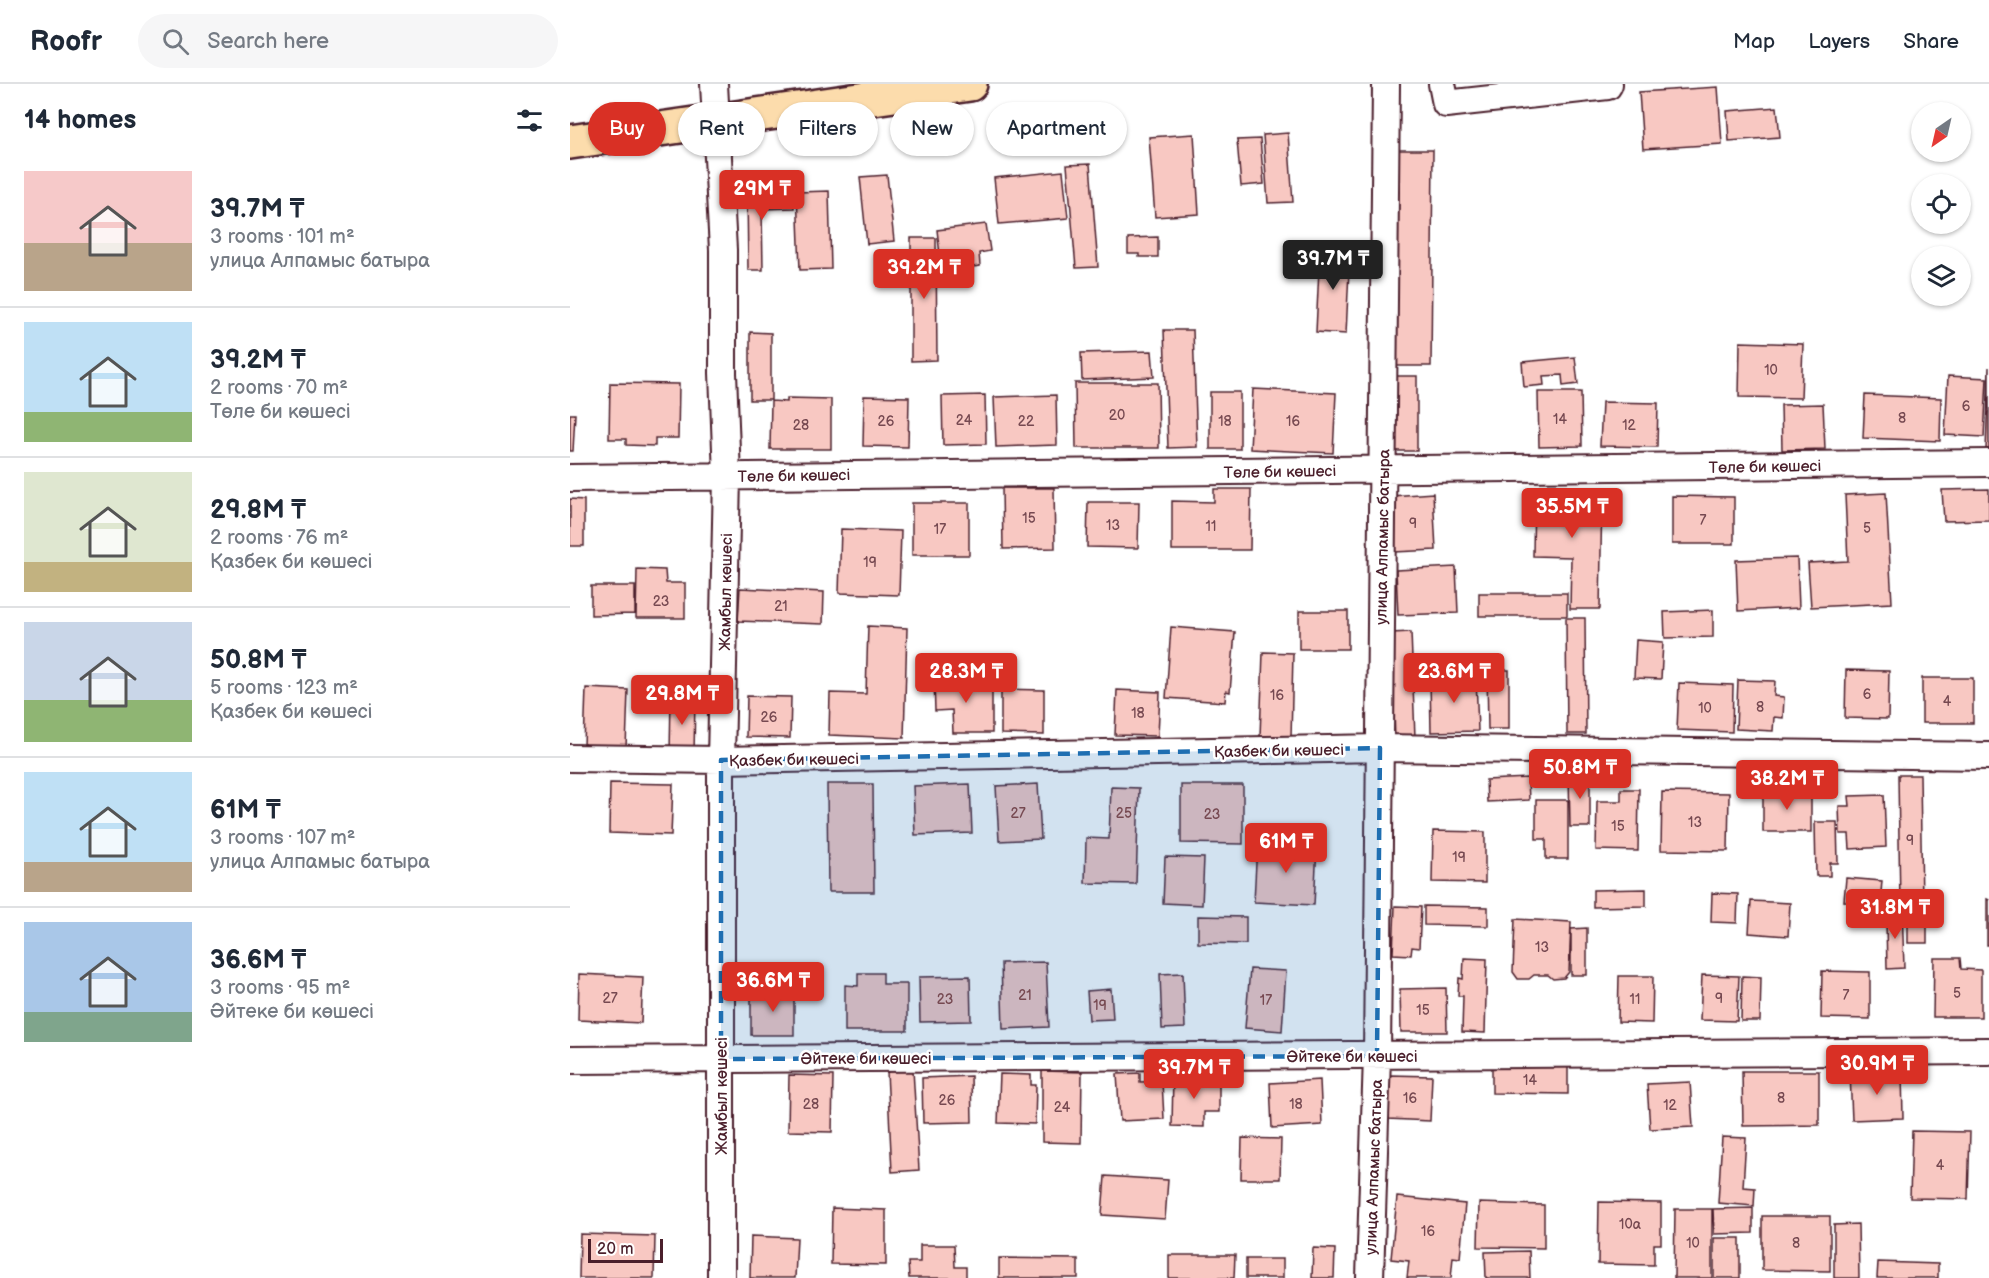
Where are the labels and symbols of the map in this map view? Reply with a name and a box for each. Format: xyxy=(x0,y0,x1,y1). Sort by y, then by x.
north arrow xyxy=(1911,102,1971,162)
pin: 29M ₸ xyxy=(720,170,804,221)
pin: 39.7M ₸ xyxy=(1278,240,1388,291)
pin: 39.2M ₸ xyxy=(869,249,979,300)
house number: 10 xyxy=(1764,362,1778,379)
house number: 6 xyxy=(1962,398,1971,415)
house number: 20 xyxy=(1109,407,1125,424)
house number: 8 xyxy=(1898,410,1906,427)
house number: 14 xyxy=(1553,411,1567,428)
house number: 24 xyxy=(956,412,973,429)
house number: 26 xyxy=(878,413,895,430)
house number: 22 xyxy=(1018,413,1035,430)
house number: 18 xyxy=(1218,413,1232,430)
house number: 16 xyxy=(1286,413,1300,430)
house number: 28 xyxy=(793,417,809,434)
house number: 12 xyxy=(1622,417,1637,434)
street label: улица Алпамыс батыра xyxy=(1372,448,1395,625)
street label: Төле би көшесі xyxy=(1709,457,1821,478)
street label: Төле би көшесі xyxy=(1224,462,1336,483)
street label: Төле би көшесі xyxy=(738,466,850,487)
pin: 35.5M ₸ xyxy=(1517,488,1627,539)
house number: 15 xyxy=(1022,510,1036,527)
house number: 7 xyxy=(1700,512,1707,529)
house number: 9 xyxy=(1409,515,1417,532)
house number: 13 xyxy=(1106,517,1120,534)
house number: 11 xyxy=(1206,518,1216,535)
house number: 5 xyxy=(1863,520,1871,537)
house number: 17 xyxy=(934,521,946,538)
street label: Жамбыл көшесі xyxy=(716,533,737,651)
house number: 19 xyxy=(863,554,877,571)
house number: 23 xyxy=(653,593,669,610)
house number: 21 xyxy=(774,598,788,615)
pin: 28.3M ₸ xyxy=(911,653,1021,704)
pin: 23.6M ₸ xyxy=(1399,653,1509,704)
pin: 29.8M ₸ xyxy=(627,675,737,726)
house number: 6 xyxy=(1863,686,1872,703)
house number: 16 xyxy=(1270,687,1284,704)
house number: 4 xyxy=(1943,693,1952,710)
house number: 8 xyxy=(1756,699,1764,716)
house number: 10 xyxy=(1698,700,1712,717)
house number: 18 xyxy=(1131,705,1145,722)
house number: 26 xyxy=(761,709,778,726)
street label: Қазбек би көшесі xyxy=(1214,741,1344,762)
pin: 50.8M ₸ xyxy=(1525,749,1635,800)
street label: Қазбек би көшесі xyxy=(729,750,859,771)
pin: 38.2M ₸ xyxy=(1732,760,1842,811)
house number: 27 xyxy=(1010,805,1026,822)
house number: 25 xyxy=(1116,805,1132,822)
house number: 23 xyxy=(1204,806,1220,823)
house number: 13 xyxy=(1688,814,1702,831)
house number: 15 xyxy=(1611,818,1625,835)
pin: 61M ₸ xyxy=(1244,823,1328,874)
house number: 9 xyxy=(1906,832,1914,849)
house number: 19 xyxy=(1452,849,1466,866)
pin: 31.8M ₸ xyxy=(1840,889,1950,940)
house number: 13 xyxy=(1535,939,1549,956)
pin: 36.6M ₸ xyxy=(718,962,828,1013)
house number: 5 xyxy=(1953,985,1961,1002)
house number: 21 xyxy=(1018,987,1032,1004)
house number: 7 xyxy=(1843,987,1850,1004)
house number: 27 xyxy=(602,990,618,1007)
house number: 9 xyxy=(1715,990,1723,1007)
house number: 23 xyxy=(937,991,953,1008)
house number: 11 xyxy=(1630,991,1640,1008)
house number: 17 xyxy=(1260,992,1272,1009)
house number: 19 xyxy=(1093,997,1107,1014)
house number: 15 xyxy=(1416,1002,1430,1019)
street label: Жамбыл көшесі xyxy=(713,1037,732,1155)
pin: 30.9M ₸ xyxy=(1822,1045,1932,1096)
street label: Әйтеке би көшесі xyxy=(1286,1048,1418,1067)
pin: 39.7M ₸ xyxy=(1139,1049,1249,1100)
street label: Әйтеке би көшесі xyxy=(800,1050,932,1069)
house number: 14 xyxy=(1523,1072,1537,1089)
street label: улица Алпамыс батыра xyxy=(1362,1078,1387,1255)
house number: 16 xyxy=(1403,1090,1417,1107)
house number: 8 xyxy=(1777,1090,1785,1107)
house number: 26 xyxy=(939,1092,956,1109)
house number: 28 xyxy=(803,1096,819,1113)
house number: 18 xyxy=(1289,1096,1303,1113)
house number: 12 xyxy=(1663,1097,1678,1114)
house number: 24 xyxy=(1054,1099,1071,1116)
house number: 4 xyxy=(1936,1157,1945,1174)
house number: 10а xyxy=(1619,1216,1642,1233)
house number: 16 xyxy=(1421,1223,1435,1240)
house number: 10 xyxy=(1686,1235,1700,1252)
house number: 8 xyxy=(1792,1235,1800,1252)
scale bar xyxy=(588,1236,663,1264)

